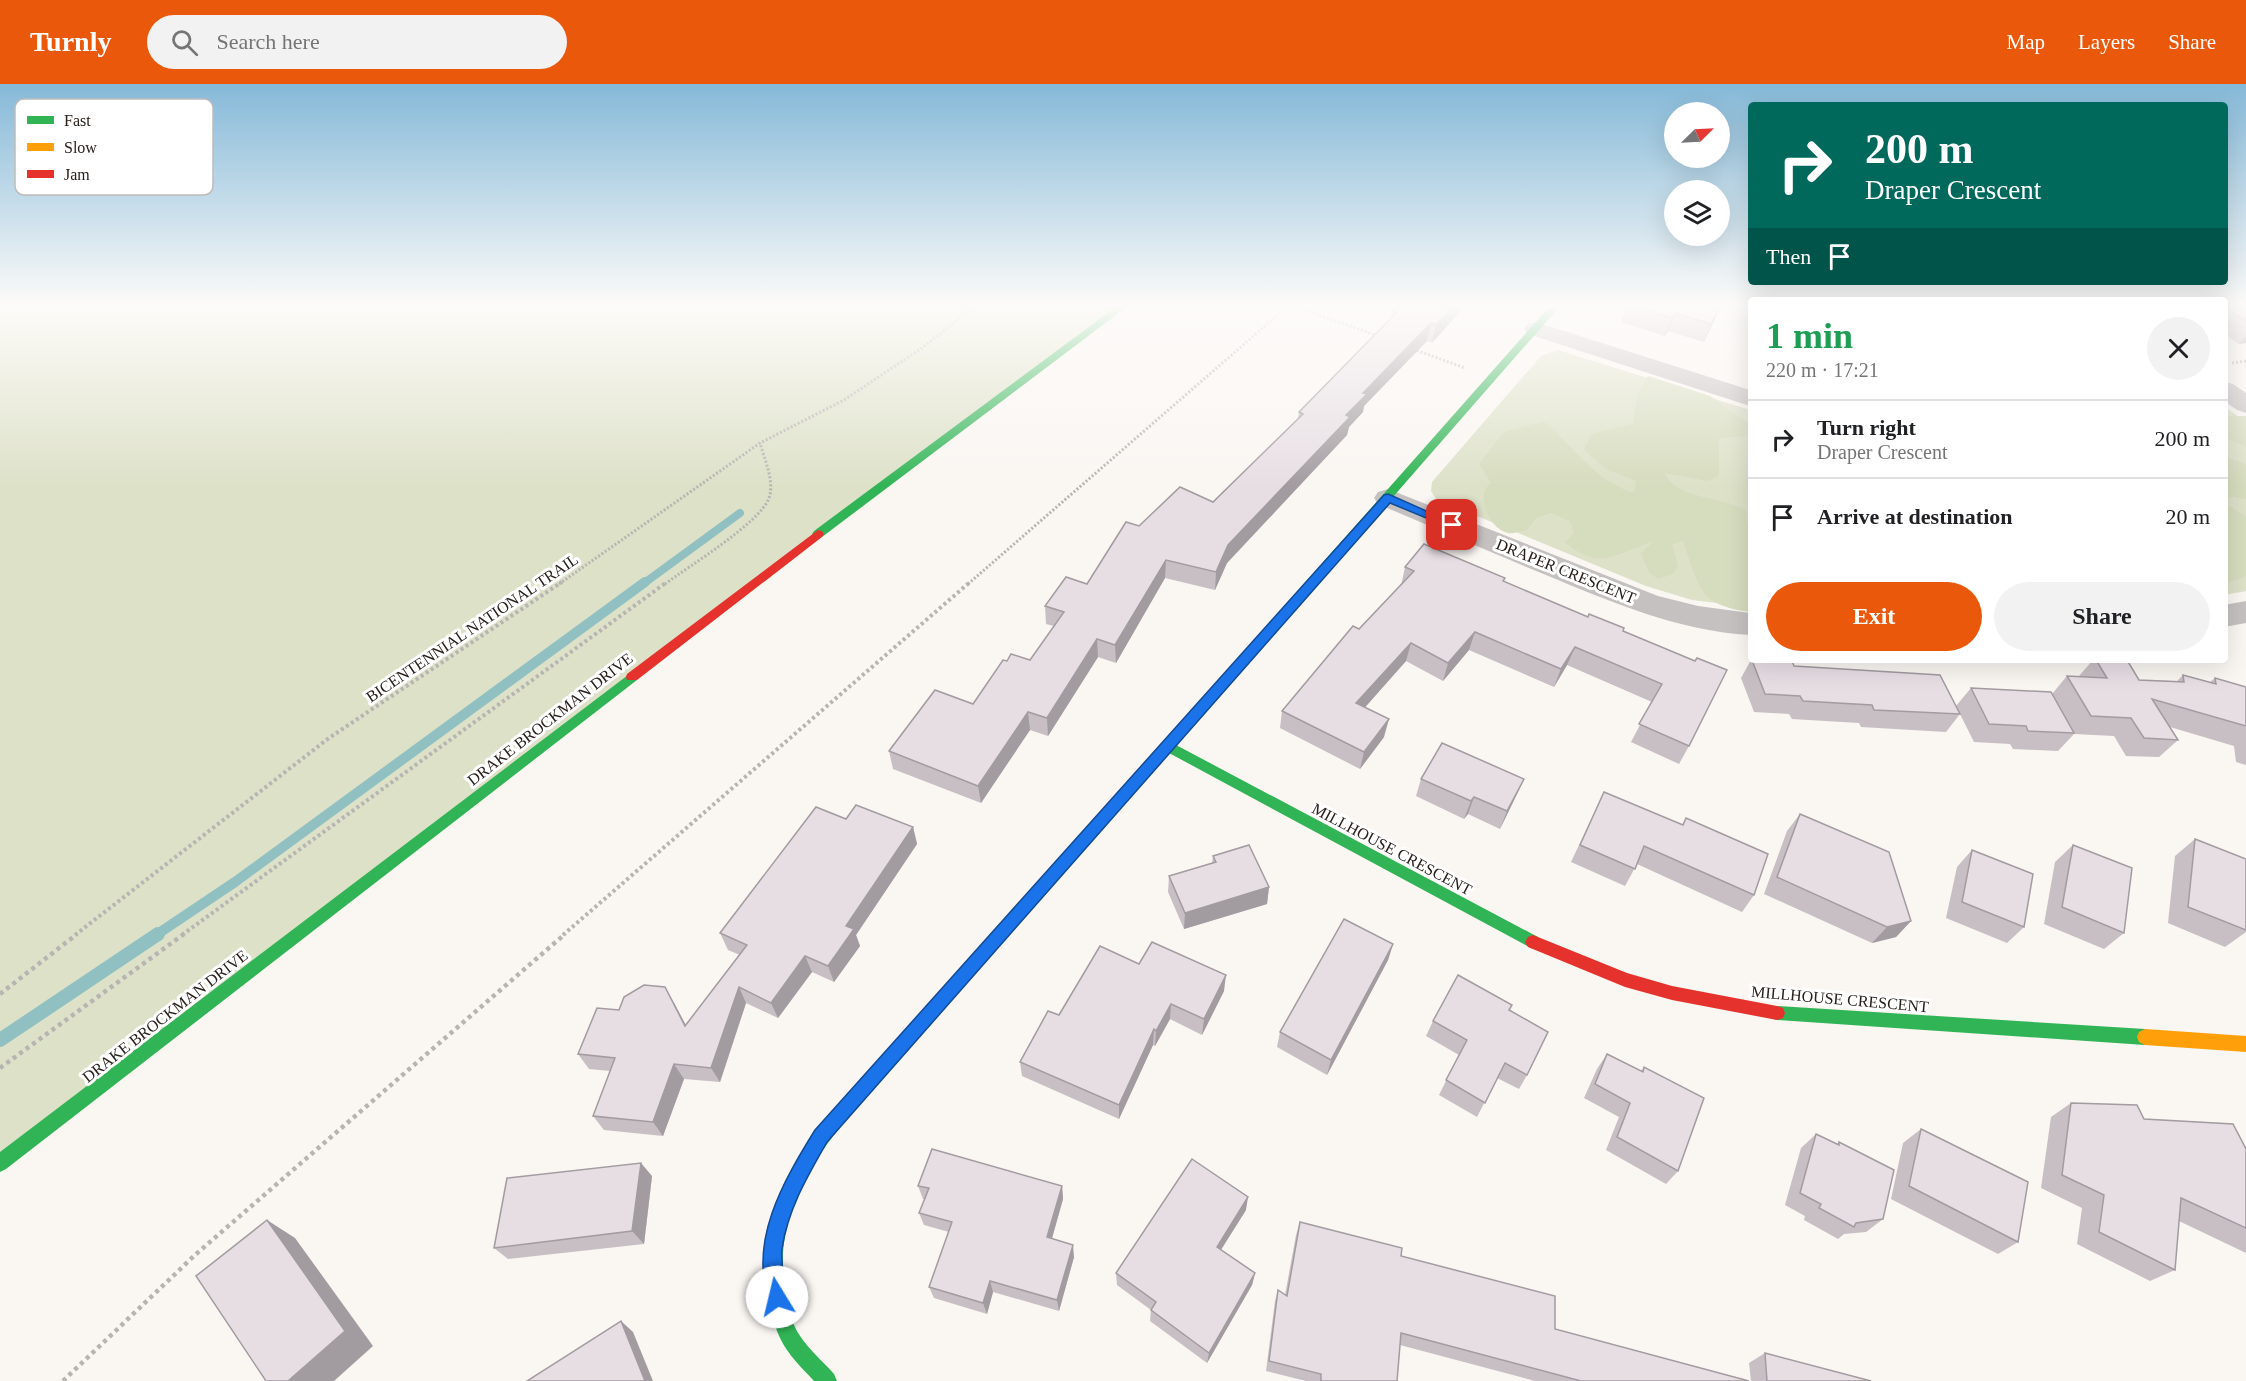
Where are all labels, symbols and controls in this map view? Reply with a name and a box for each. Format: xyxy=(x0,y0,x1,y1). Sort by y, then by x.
search box xyxy=(147,15,567,69)
text: Turnly xyxy=(30,26,111,57)
icon: search xyxy=(168,26,201,59)
text: Search here xyxy=(216,29,320,54)
text: Map xyxy=(2007,30,2045,54)
text: Layers xyxy=(2078,30,2135,54)
text: Share xyxy=(2168,30,2216,54)
legend xyxy=(15,99,213,195)
north arrow xyxy=(1664,102,1730,168)
map controls xyxy=(1664,102,1730,246)
text: Fast xyxy=(64,112,91,129)
icon: right xyxy=(1766,126,1844,204)
text: 200 m xyxy=(1865,126,1974,172)
text: Slow xyxy=(64,139,97,156)
text: Jam xyxy=(64,166,90,183)
text: Draper Crescent xyxy=(1865,175,2041,205)
button: layers xyxy=(1664,180,1730,246)
icon: arrive xyxy=(1823,240,1856,273)
text: Then xyxy=(1766,244,1811,269)
text: 1 min xyxy=(1766,316,1853,356)
button: close xyxy=(2147,317,2210,380)
text: 220 m · 17:21 xyxy=(1766,359,1879,381)
text: Turn right xyxy=(1817,415,1916,440)
icon: right xyxy=(1766,423,1799,456)
text: 200 m xyxy=(2154,426,2210,451)
text: Draper Crescent xyxy=(1817,441,1948,463)
pin xyxy=(1426,499,1477,550)
icon: arrive xyxy=(1766,501,1799,534)
text: Arrive at destination xyxy=(1817,504,2013,529)
text: 20 m xyxy=(2165,504,2210,529)
icon: arrive xyxy=(1435,508,1468,541)
street label: DRAPER CRESCENT xyxy=(1494,535,1638,607)
street label: BICENTENNIAL NATIONAL TRAIL xyxy=(363,551,581,705)
button: Exit xyxy=(1766,582,1982,651)
button: Share xyxy=(1994,582,2210,651)
street label: DRAKE BROCKMAN DRIVE xyxy=(464,649,636,789)
street label: MILLHOUSE CRESCENT xyxy=(1309,800,1475,898)
street label: DRAKE BROCKMAN DRIVE xyxy=(79,946,251,1086)
street label: MILLHOUSE CRESCENT xyxy=(1750,983,1930,1015)
position arrow xyxy=(745,1265,809,1329)

